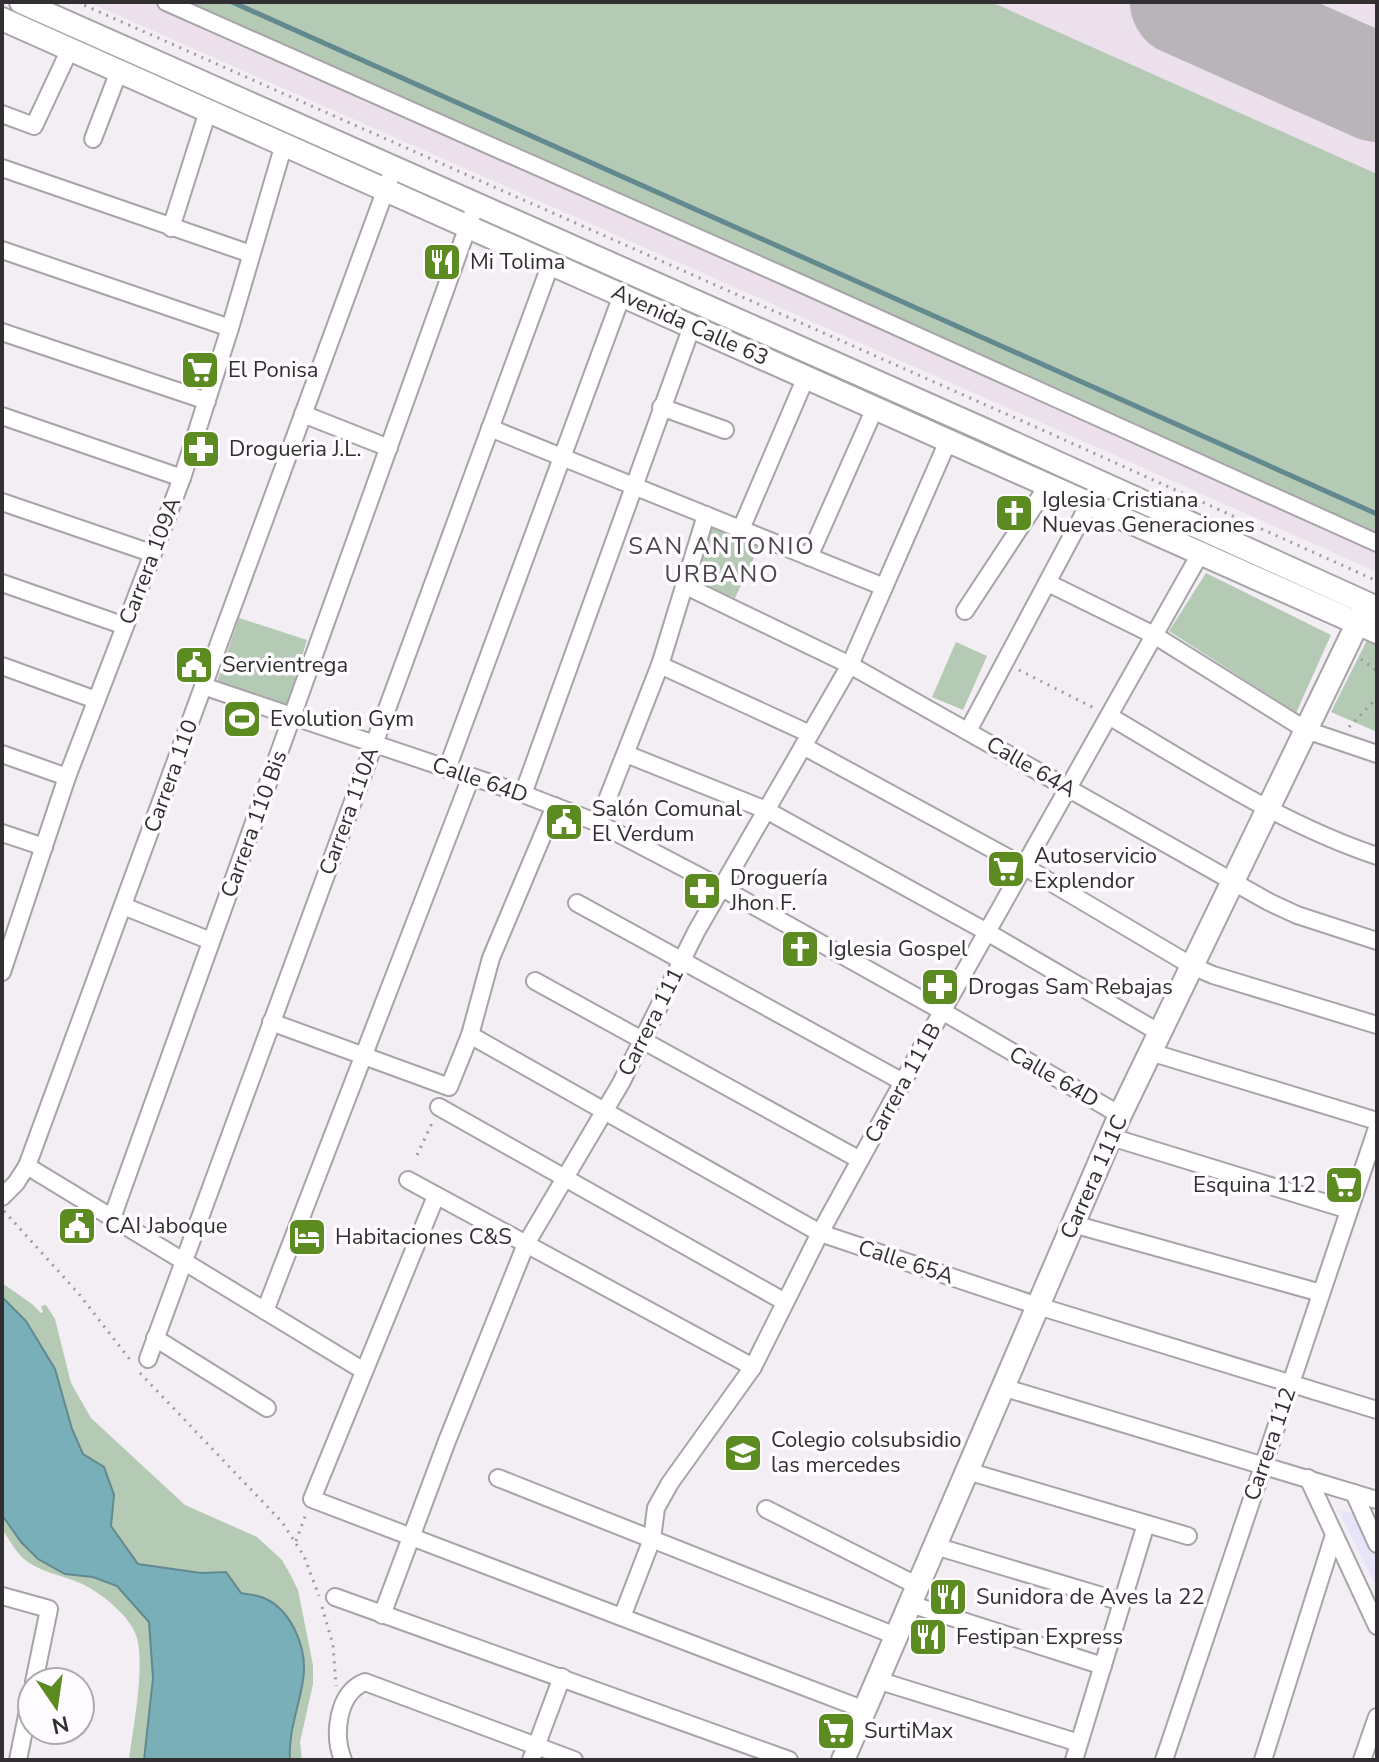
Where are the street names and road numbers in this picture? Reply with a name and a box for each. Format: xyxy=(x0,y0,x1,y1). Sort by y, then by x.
street label: Avenida Calle 63 xyxy=(607,277,773,373)
street label: Carrera 109A xyxy=(112,493,188,629)
street label: Carrera 110 xyxy=(137,715,205,837)
street label: Calle 64A xyxy=(981,729,1081,805)
street label: Carrera 110A xyxy=(312,743,386,879)
street label: Carrera 110 Bis xyxy=(214,746,294,902)
street label: Calle 64D xyxy=(428,750,532,810)
street label: Carrera 111 xyxy=(611,963,691,1081)
street label: Carrera 111B xyxy=(858,1018,948,1148)
street label: Calle 64D xyxy=(1004,1039,1104,1115)
street label: Carrera 111C xyxy=(1053,1110,1135,1244)
street label: Calle 65A xyxy=(854,1232,958,1292)
street label: Carrera 112 xyxy=(1237,1383,1303,1505)

